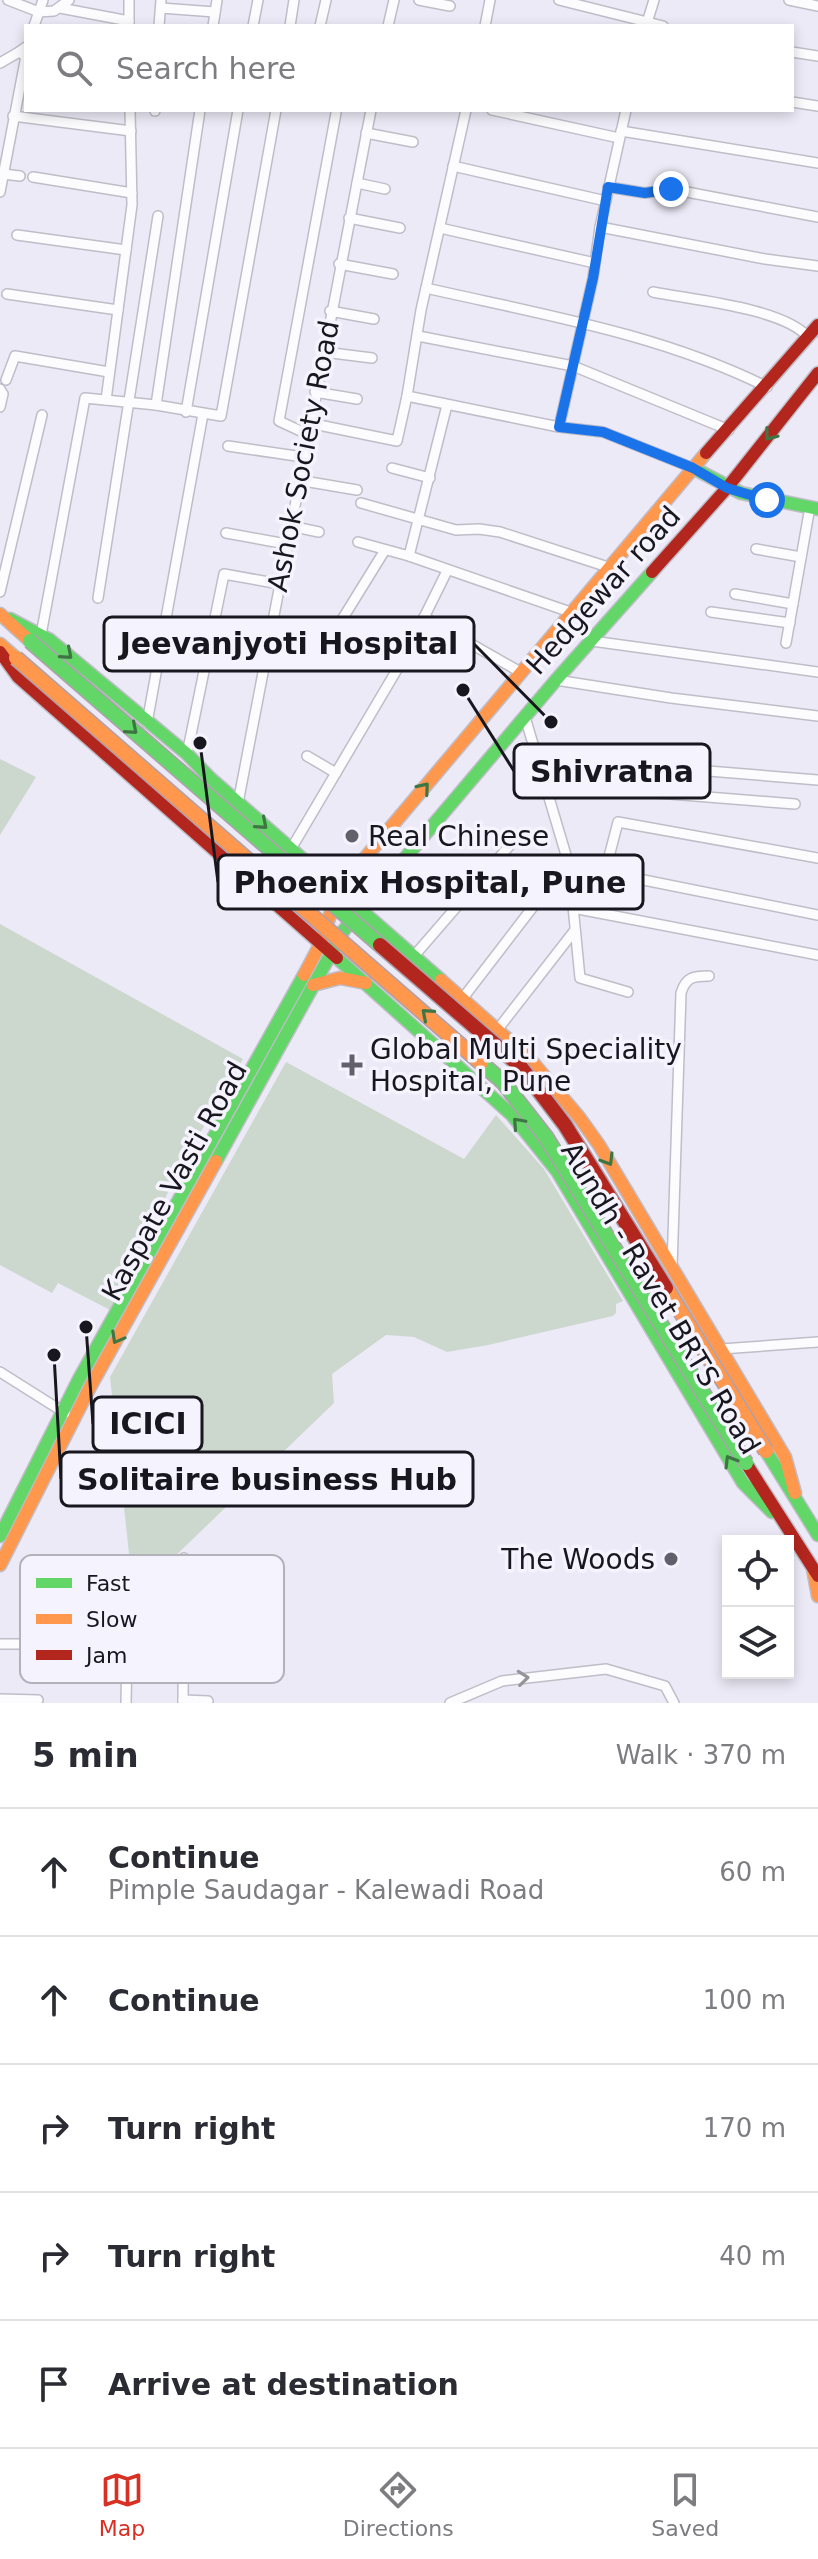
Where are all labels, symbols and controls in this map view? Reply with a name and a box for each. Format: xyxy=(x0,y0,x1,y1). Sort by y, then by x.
search box xyxy=(24,24,794,112)
icon: search xyxy=(52,46,96,90)
text: Search here xyxy=(116,51,296,86)
route end xyxy=(653,171,689,207)
street label: Ashok Society Road xyxy=(261,318,346,595)
one-way arrow xyxy=(765,426,779,441)
route start xyxy=(749,482,785,518)
street label: Hedgewar road xyxy=(519,500,687,681)
callout: Jeevanjyoti Hospital xyxy=(104,617,474,671)
text: Jeevanjyoti Hospital xyxy=(118,626,458,661)
one-way arrow xyxy=(57,644,72,659)
one-way arrow xyxy=(122,719,137,733)
callout: Shivratna xyxy=(514,744,710,798)
text: Shivratna xyxy=(530,754,694,789)
one-way arrow xyxy=(414,783,429,797)
one-way arrow xyxy=(253,815,268,829)
place label: Real Chinese xyxy=(368,820,549,853)
marker: Real Chinese xyxy=(343,827,361,845)
callout: Phoenix Hospital, Pune xyxy=(218,855,643,909)
text: Phoenix Hospital, Pune xyxy=(234,865,626,900)
one-way arrow xyxy=(422,1009,437,1024)
place label: Global Multi Speciality Hospital, Pune xyxy=(370,1033,682,1098)
marker: Global Multi Speciality Hospital, Pune xyxy=(341,1054,363,1076)
street label: Kaspate Vasti Road xyxy=(95,1056,254,1307)
one-way arrow xyxy=(513,1117,527,1132)
street label: Aundh - Ravet BRTS Road xyxy=(554,1136,767,1460)
one-way arrow xyxy=(598,1152,613,1166)
one-way arrow xyxy=(111,1330,126,1345)
callout: ICICI xyxy=(93,1397,202,1451)
text: ICICI xyxy=(109,1406,187,1441)
callout: Solitaire business Hub xyxy=(61,1452,473,1506)
one-way arrow xyxy=(724,1455,740,1470)
text: Solitaire business Hub xyxy=(77,1462,457,1497)
map controls xyxy=(722,1535,794,1679)
button: locate xyxy=(722,1535,794,1607)
place label: The Woods xyxy=(500,1543,655,1576)
marker: The Woods xyxy=(662,1550,680,1568)
legend xyxy=(20,1555,284,1683)
text: Fast xyxy=(86,1571,131,1596)
text: Slow xyxy=(86,1607,138,1632)
button: layers xyxy=(722,1607,794,1679)
text: Jam xyxy=(84,1643,127,1668)
one-way arrow xyxy=(517,1670,530,1687)
text: 5 min xyxy=(32,1735,139,1775)
text: Walk · 370 m xyxy=(616,1740,786,1770)
text: Continue xyxy=(108,1840,260,1875)
icon: ahead xyxy=(32,1850,76,1894)
text: 60 m xyxy=(719,1857,786,1887)
text: Pimple Saudagar - Kalewadi Road xyxy=(108,1875,544,1905)
icon: ahead xyxy=(32,1978,76,2022)
text: Continue xyxy=(108,1983,260,2018)
text: 100 m xyxy=(703,1985,786,2015)
icon: right xyxy=(32,2106,76,2150)
text: Turn right xyxy=(108,2111,275,2146)
text: 170 m xyxy=(703,2113,786,2143)
icon: right xyxy=(32,2234,76,2278)
text: Turn right xyxy=(108,2239,275,2274)
text: 40 m xyxy=(719,2241,786,2271)
icon: arrive xyxy=(32,2362,76,2406)
text: Arrive at destination xyxy=(108,2367,459,2402)
tab: Map xyxy=(99,2468,145,2541)
tab: Directions xyxy=(343,2468,454,2541)
tab: Saved xyxy=(651,2468,719,2541)

